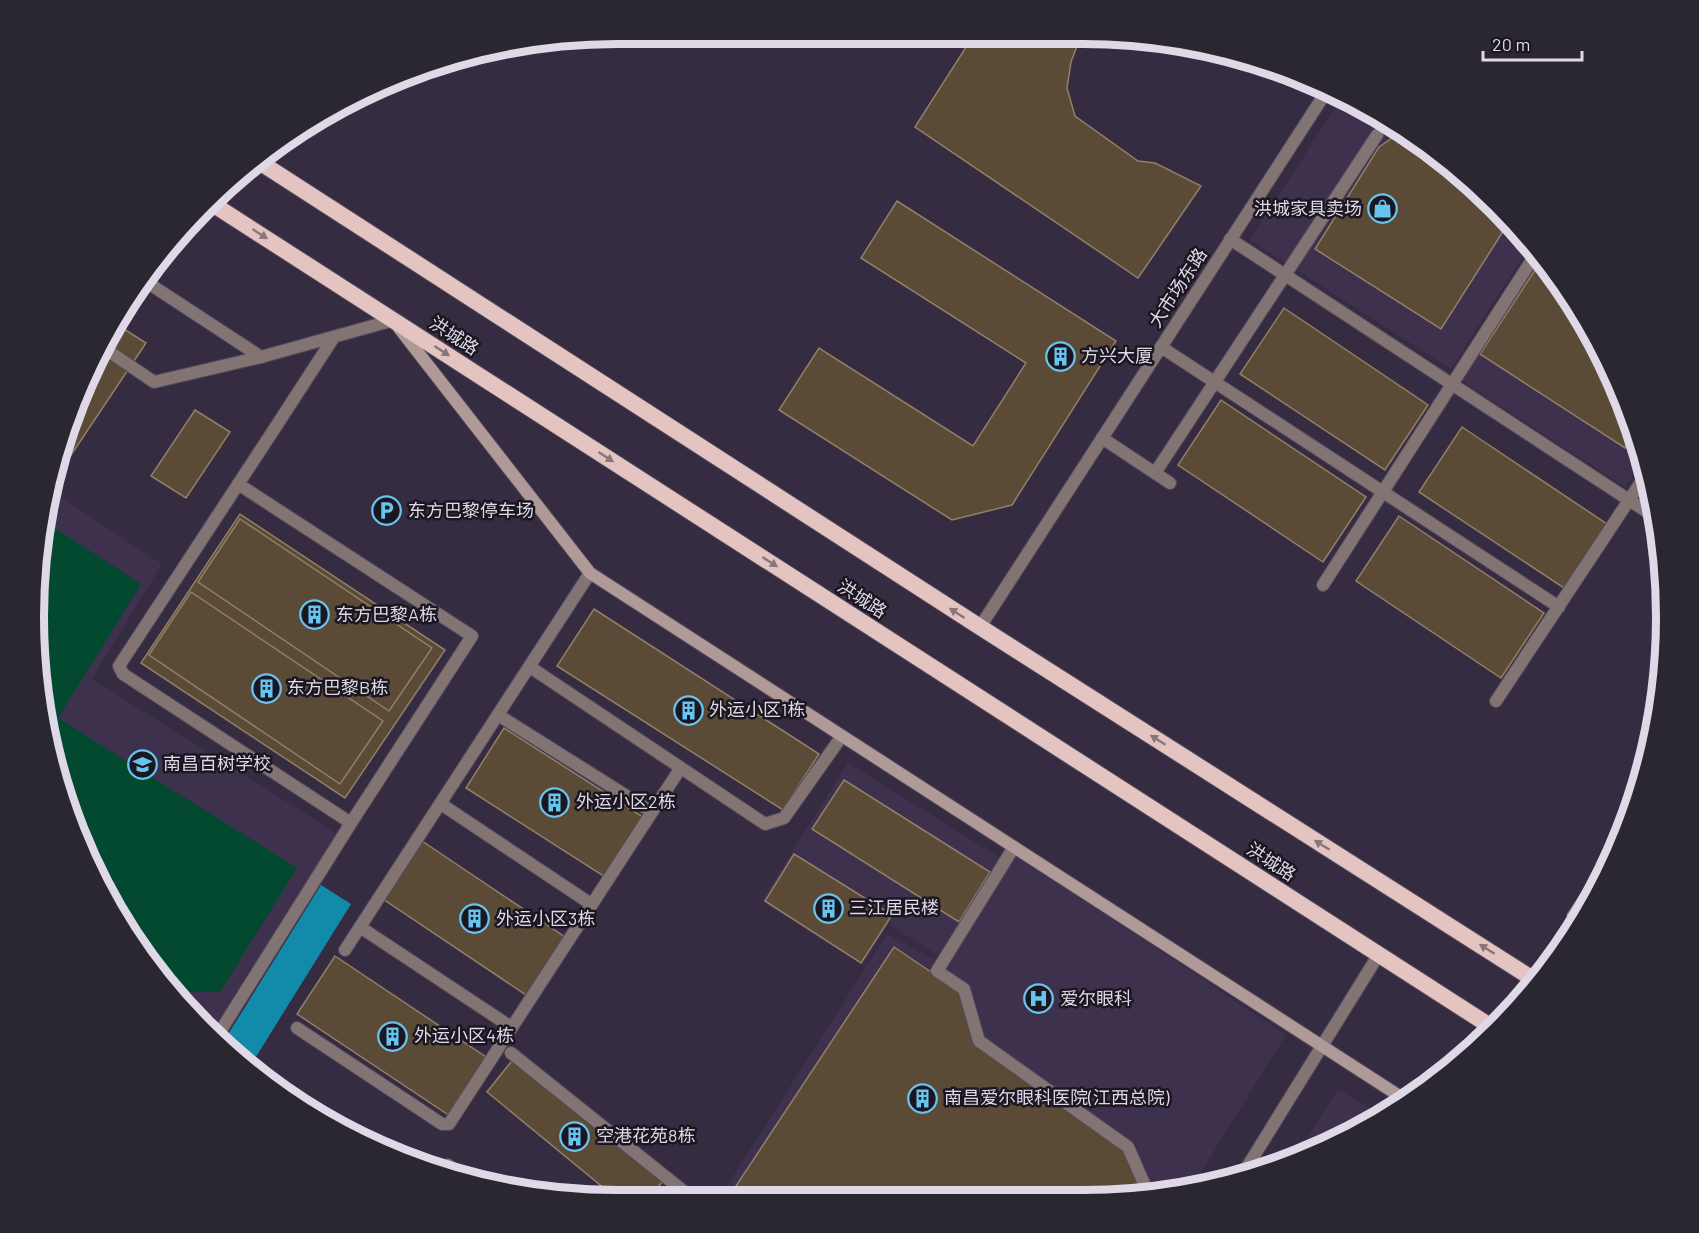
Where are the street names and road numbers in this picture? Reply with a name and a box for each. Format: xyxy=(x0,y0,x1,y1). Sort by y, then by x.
street label: 大市场东路 xyxy=(1143,244,1211,331)
street label: 洪城路 xyxy=(426,311,483,359)
street label: 洪城路 xyxy=(834,574,891,622)
street label: 洪城路 xyxy=(1243,837,1300,885)

